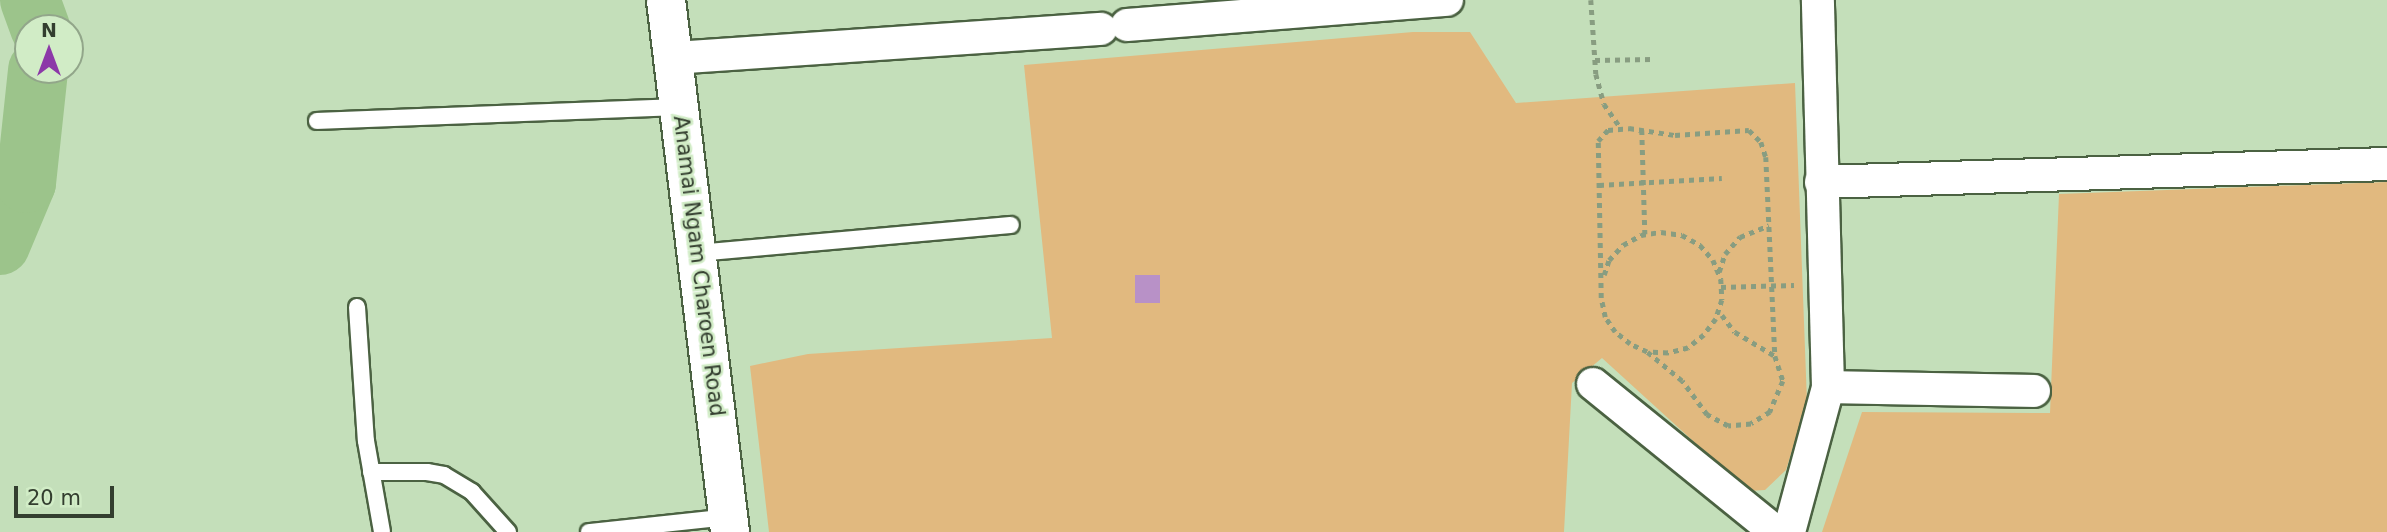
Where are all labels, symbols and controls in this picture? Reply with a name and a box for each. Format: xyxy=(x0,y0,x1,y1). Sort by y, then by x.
north arrow xyxy=(14,14,84,84)
text: N xyxy=(41,19,57,41)
street label: Anamai Ngam Charoen Road xyxy=(668,114,730,418)
scale bar xyxy=(18,472,117,516)
text: 20 m xyxy=(27,486,81,510)

